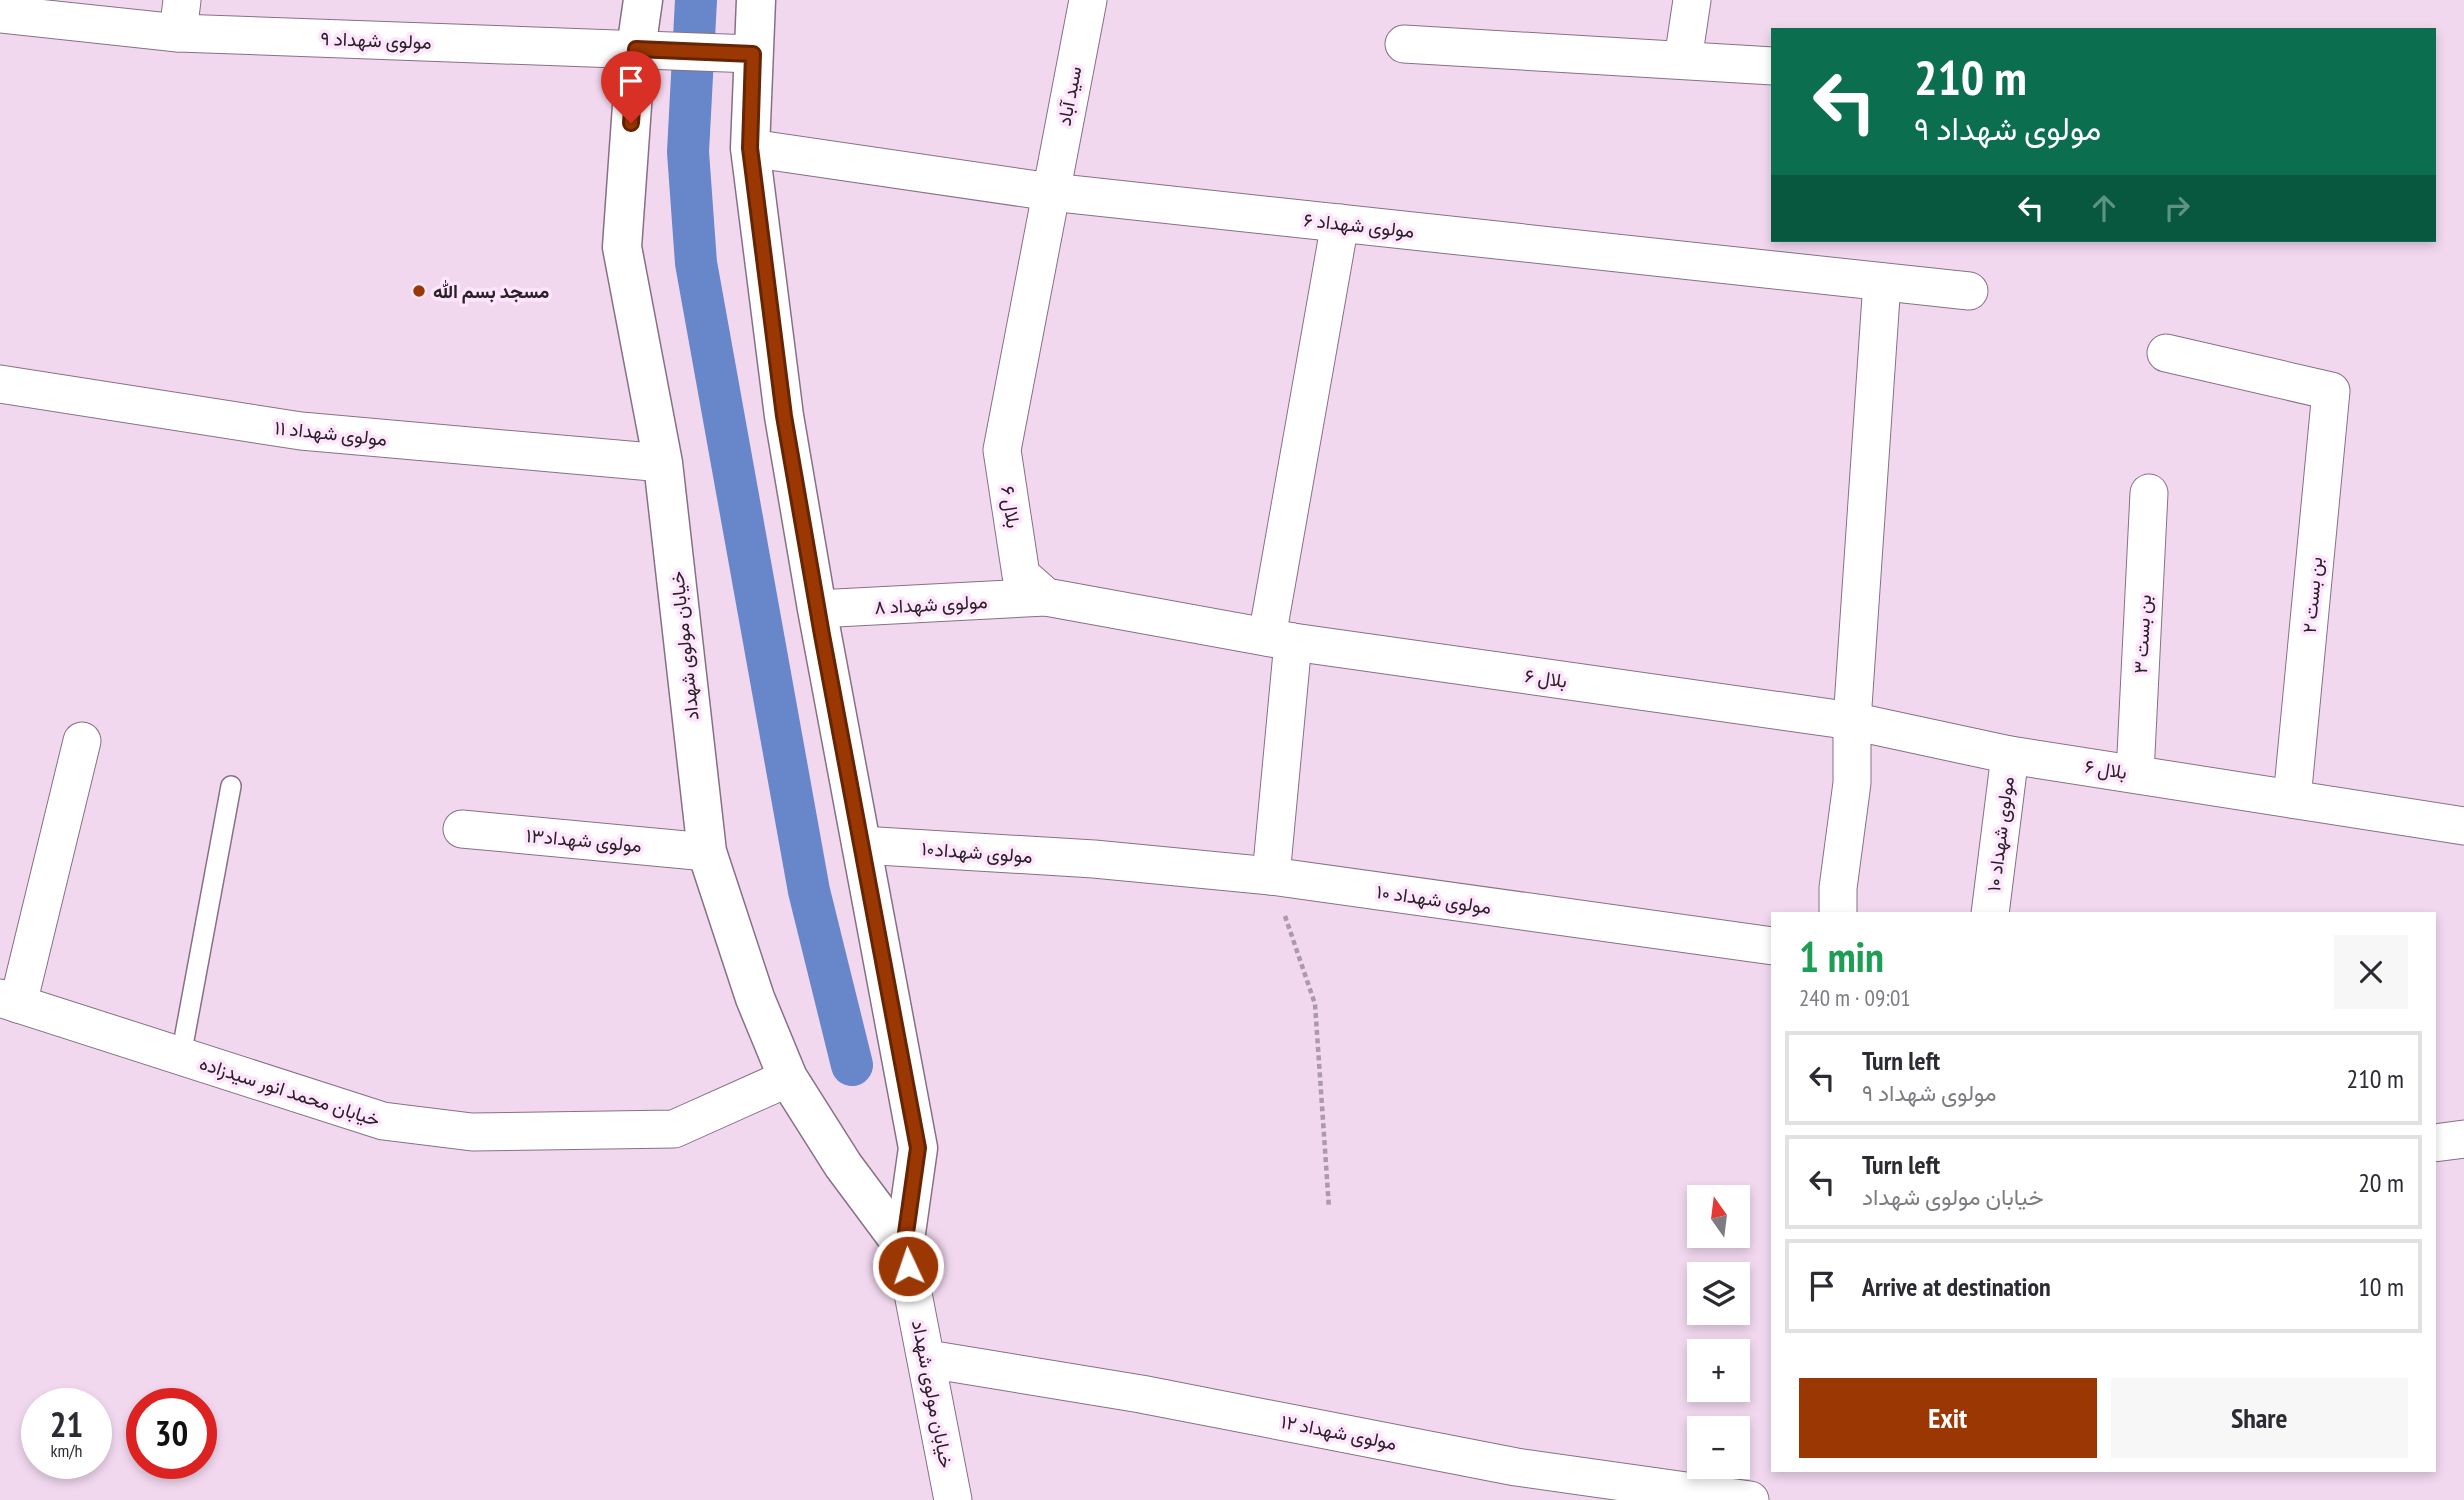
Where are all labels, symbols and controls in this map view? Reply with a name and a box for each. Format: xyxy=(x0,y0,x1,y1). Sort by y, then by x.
street label: مولوی شهداد ۹ xyxy=(320,26,432,54)
text: 210 m xyxy=(1914,45,2027,109)
pin xyxy=(601,51,661,123)
icon: left xyxy=(1799,56,1890,147)
icon: arrive xyxy=(612,62,650,100)
street label: سید آباد xyxy=(1051,64,1087,128)
text: مولوی شهداد ۹ xyxy=(1914,107,2101,149)
icon: left xyxy=(2012,189,2050,227)
icon: ahead xyxy=(2085,189,2123,227)
icon: right xyxy=(2158,189,2196,227)
street label: مولوی شهداد ۶ xyxy=(1302,207,1416,243)
place label: مسجد بسم الله xyxy=(433,279,549,304)
marker: مسجد بسم الله xyxy=(411,283,427,299)
street label: مولوی شهداد ۱۱ xyxy=(274,415,388,451)
street label: بلال ۶ xyxy=(996,484,1026,530)
street label: بن بست ۲ xyxy=(2297,556,2327,634)
street label: خیابان مولوی شهداد xyxy=(664,570,704,722)
street label: مولوی شهداد ۸ xyxy=(874,589,988,619)
street label: بن بست ۳ xyxy=(2128,594,2156,674)
street label: بلال ۶ xyxy=(1523,663,1569,693)
street label: بلال ۶ xyxy=(2083,754,2129,784)
street label: مولوی شهداد ۱۰ xyxy=(1981,775,2019,893)
street label: مولوی شهداد۱۳ xyxy=(525,823,643,857)
street label: مولوی شهداد۱۰ xyxy=(921,836,1033,868)
street label: مولوی شهداد ۱۰ xyxy=(1375,879,1493,919)
text: 1 min xyxy=(1799,929,1884,984)
button: close xyxy=(2334,935,2408,1009)
text: 240 m · 09:01 xyxy=(1799,983,1911,1012)
text: Turn left xyxy=(1862,1044,1940,1077)
street label: خیابان محمد انور سیدزاده xyxy=(197,1050,383,1132)
icon: left xyxy=(1803,1059,1841,1097)
text: 210 m xyxy=(2346,1062,2404,1095)
text: مولوی شهداد ۹ xyxy=(1862,1078,1997,1107)
text: Turn left xyxy=(1862,1148,1940,1181)
icon: left xyxy=(1803,1163,1841,1201)
text: 20 m xyxy=(2358,1166,2404,1199)
text: خیابان مولوی شهداد xyxy=(1862,1182,2044,1211)
north arrow xyxy=(1687,1185,1750,1248)
map controls xyxy=(1687,1185,1750,1479)
position arrow xyxy=(871,1229,945,1303)
button: layers xyxy=(1687,1262,1750,1325)
icon: arrive xyxy=(1803,1267,1841,1305)
text: Arrive at destination xyxy=(1862,1270,2051,1303)
text: 10 m xyxy=(2358,1270,2404,1303)
street label: خیابان مولوی شهداد xyxy=(907,1318,959,1470)
button: + xyxy=(1687,1339,1750,1402)
button: Exit xyxy=(1799,1378,2097,1458)
button: Share xyxy=(2111,1378,2408,1458)
speed limit sign: 30 xyxy=(126,1388,217,1479)
text: 21 xyxy=(50,1401,83,1447)
street label: مولوی شهداد ۱۲ xyxy=(1279,1409,1399,1455)
button: − xyxy=(1687,1416,1750,1479)
text: km/h xyxy=(51,1439,82,1462)

